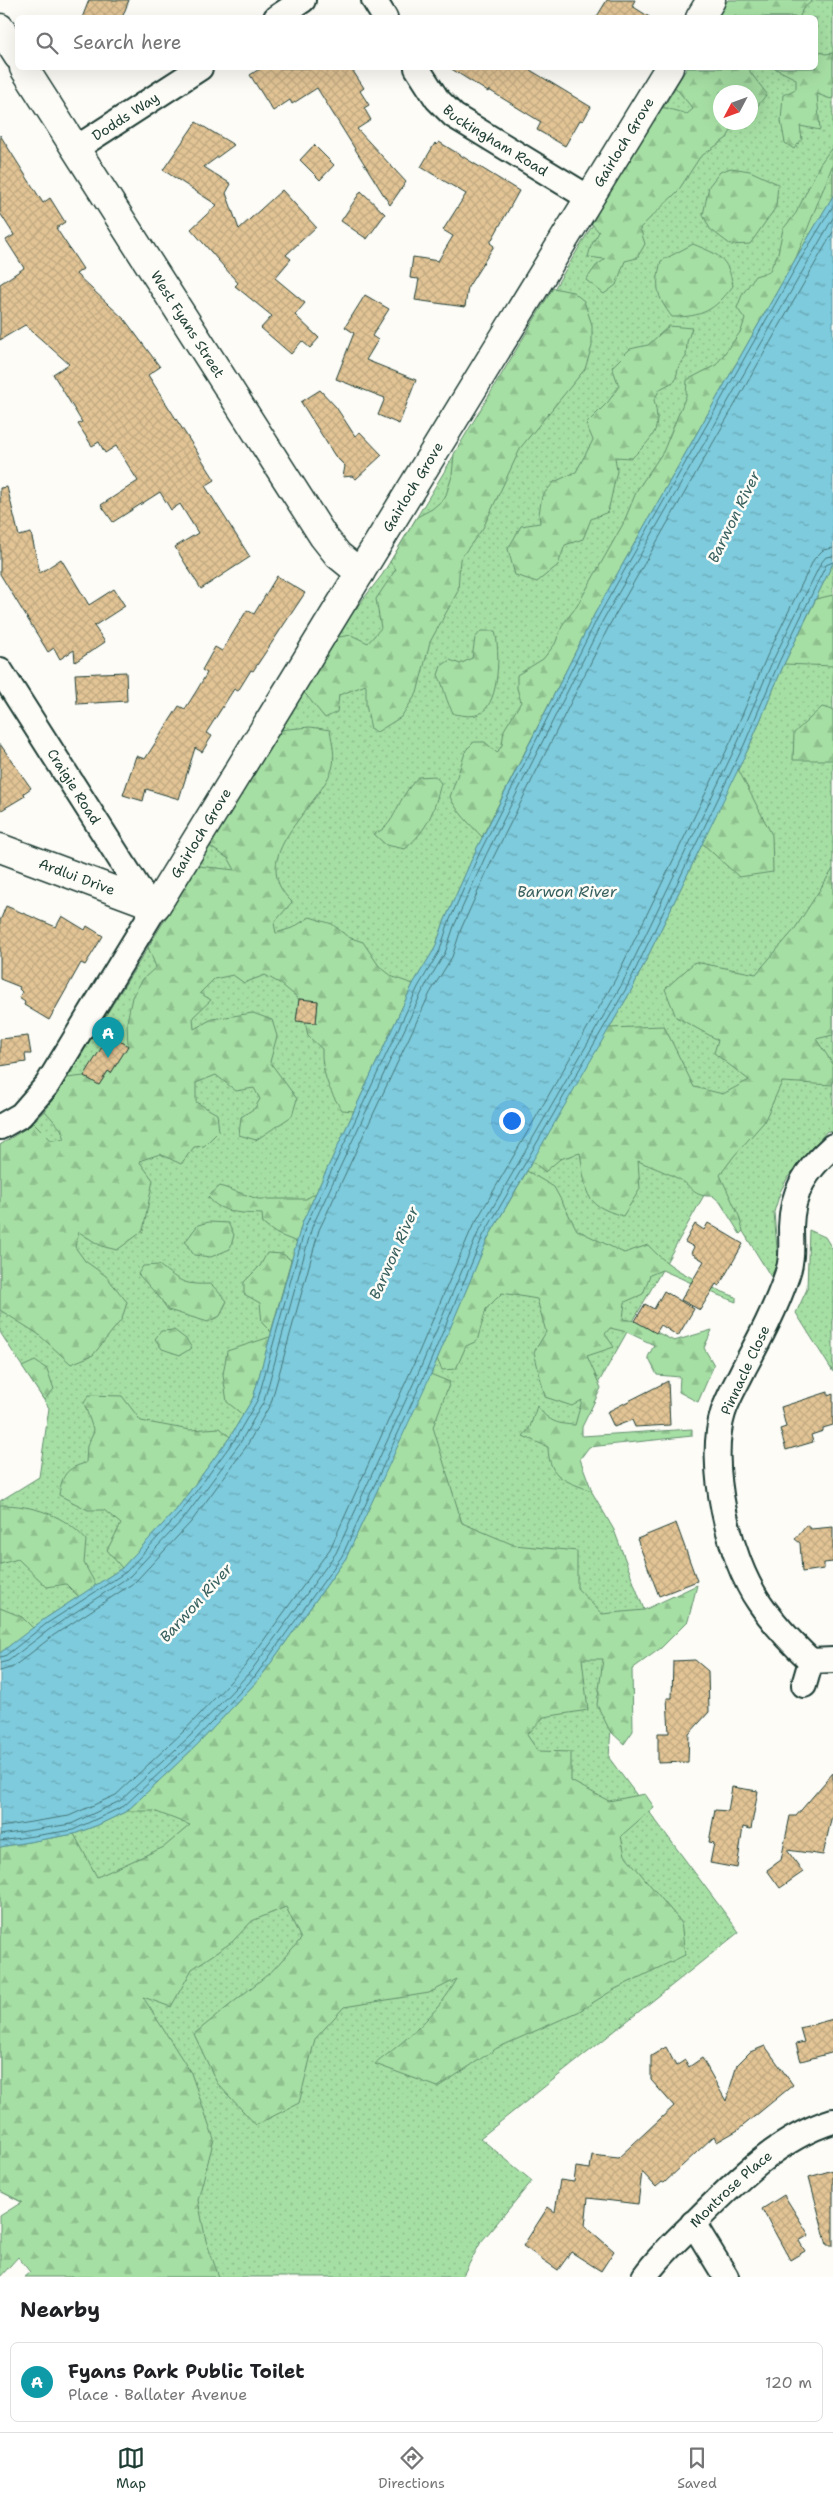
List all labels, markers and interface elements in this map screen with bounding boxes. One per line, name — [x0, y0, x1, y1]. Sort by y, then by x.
search box — [15, 15, 818, 70]
icon: search — [33, 29, 61, 57]
text: Search here — [73, 30, 182, 55]
north arrow — [713, 85, 758, 130]
street label: Dodds Way — [88, 88, 162, 145]
street label: Gairloch Grove — [589, 94, 658, 190]
street label: Buckingham Road — [439, 101, 551, 180]
street label: West Fyans Street — [147, 267, 229, 381]
street label: Gairloch Grove — [378, 438, 447, 535]
water label: Barwon River — [703, 467, 765, 566]
street label: Craigie Road — [43, 745, 105, 828]
street label: Gairloch Grove — [166, 785, 235, 881]
street label: Ardlui Drive — [36, 854, 118, 899]
water label: Barwon River — [517, 882, 618, 902]
pin: A — [92, 1017, 124, 1058]
your location — [499, 1108, 525, 1134]
water label: Barwon River — [365, 1203, 424, 1303]
street label: Pinnacle Close — [716, 1322, 774, 1418]
water label: Barwon River — [155, 1559, 237, 1647]
street label: Montrose Place — [686, 2146, 776, 2231]
text: Nearby — [20, 2296, 100, 2324]
text: Fyans Park Public Toilet — [68, 2359, 305, 2384]
text: A — [31, 2372, 43, 2393]
text: 120 m — [765, 2372, 812, 2393]
text: Place · Ballater Avenue — [68, 2384, 247, 2405]
tab: Map — [116, 2444, 146, 2492]
tab: Directions — [378, 2444, 445, 2492]
tab: Saved — [677, 2444, 717, 2492]

